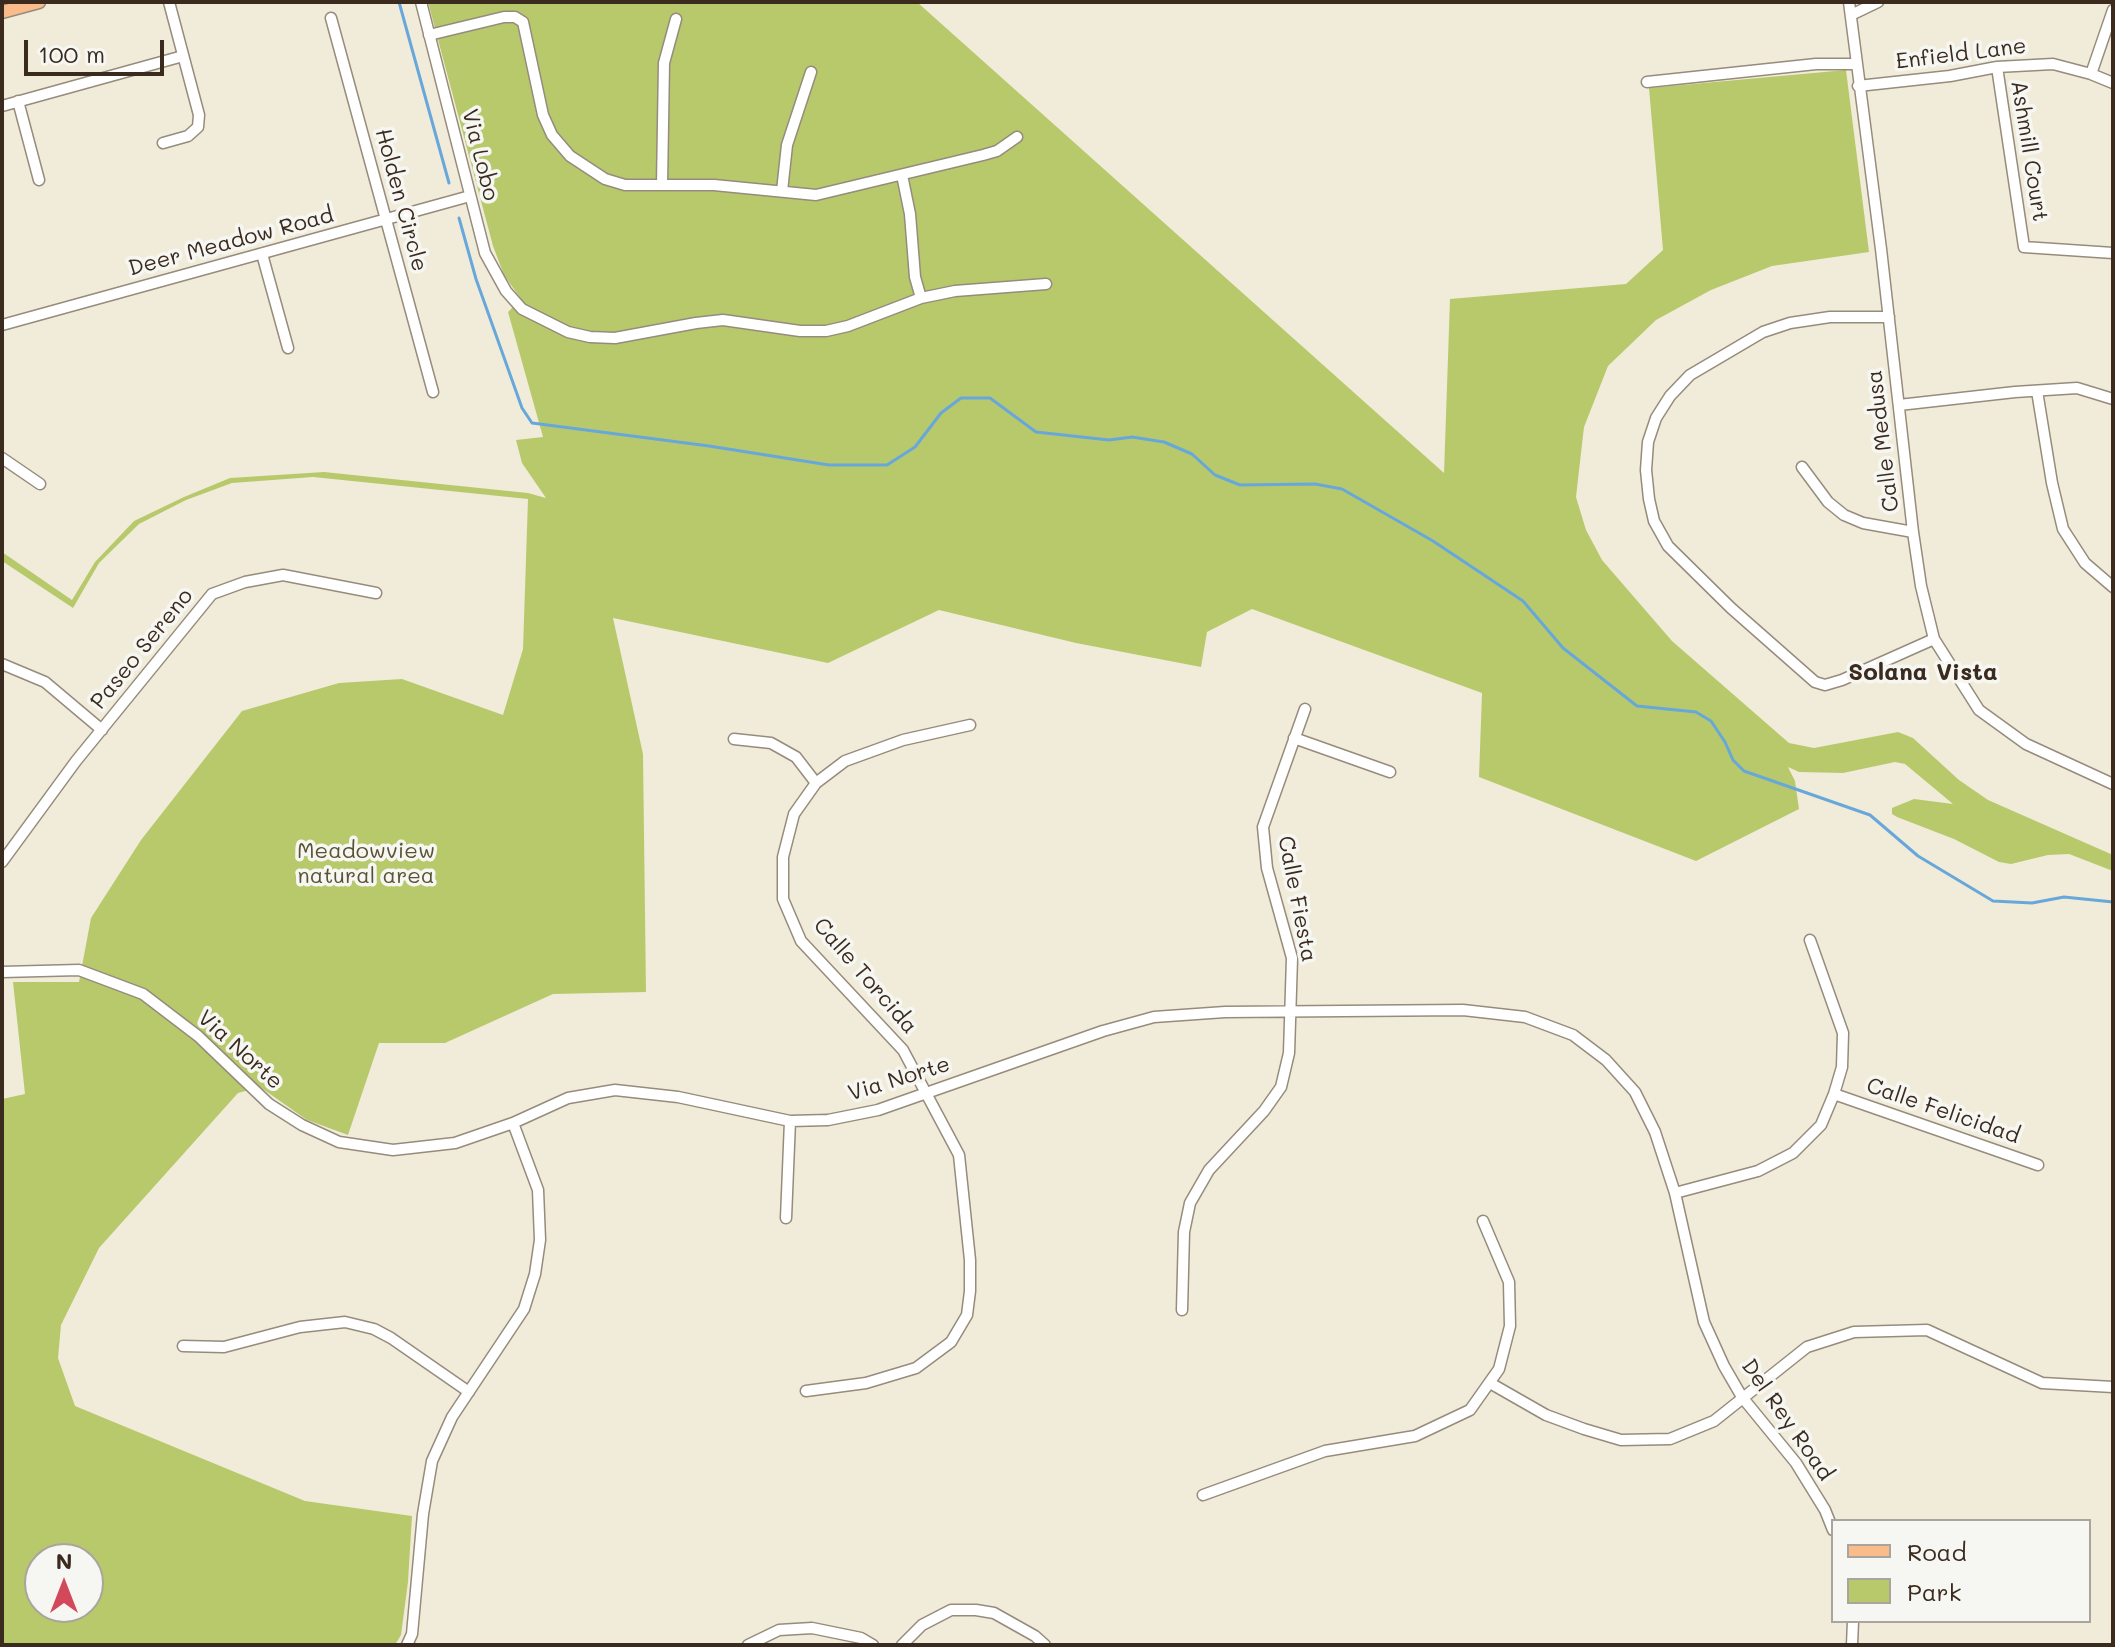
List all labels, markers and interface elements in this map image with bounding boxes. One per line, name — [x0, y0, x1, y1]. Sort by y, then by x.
scale bar — [28, 24, 168, 74]
street label: Enfield Lane — [1894, 33, 2028, 75]
text: 100 m — [38, 38, 105, 69]
street label: Ashmill Court — [2005, 79, 2053, 223]
street label: Via Lobo — [456, 107, 504, 203]
street label: Holden Circle — [369, 126, 433, 274]
street label: Deer Meadow Road — [126, 202, 336, 282]
street label: Calle Medusa — [1861, 369, 1905, 513]
street label: Paseo Sereno — [85, 583, 199, 715]
district label: Solana Vista — [1848, 659, 1998, 687]
street label: Calle Fiesta — [1272, 834, 1322, 964]
park label: Meadowview natural area — [297, 838, 435, 890]
street label: Calle Torcida — [808, 913, 922, 1039]
street label: Via Norte — [192, 1005, 288, 1095]
street label: Via Norte — [845, 1051, 953, 1107]
street label: Calle Felicidad — [1863, 1072, 2023, 1150]
street label: Del Rey Road — [1735, 1354, 1839, 1486]
legend — [1831, 1519, 2091, 1623]
text: Road — [1907, 1536, 1967, 1567]
north arrow — [24, 1543, 104, 1623]
text: N — [56, 1546, 72, 1575]
text: Park — [1907, 1576, 1961, 1607]

